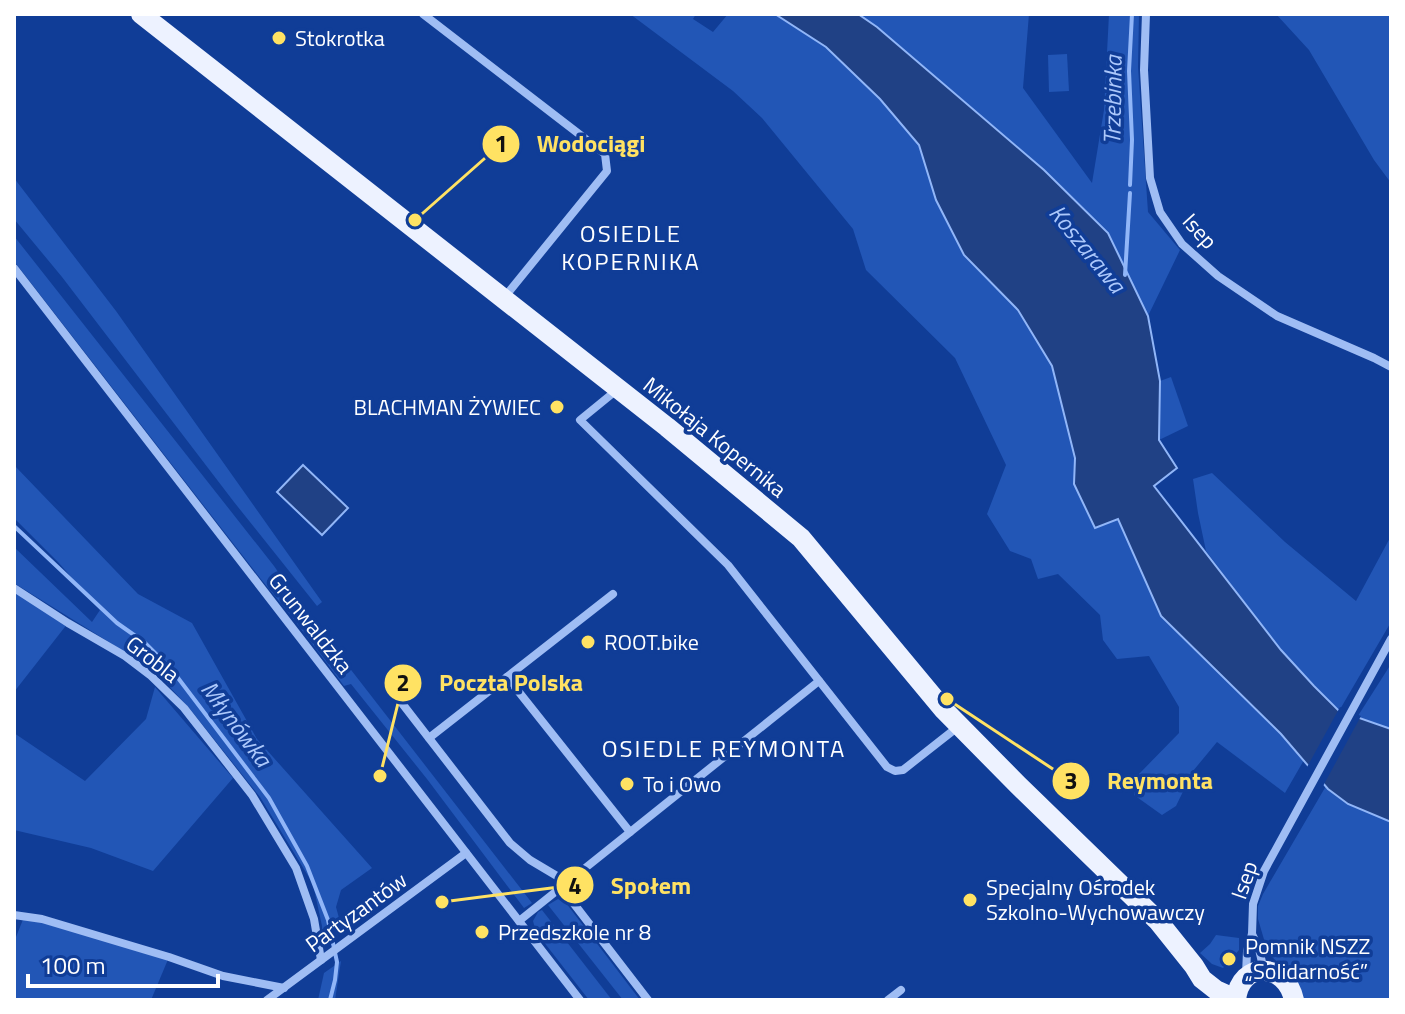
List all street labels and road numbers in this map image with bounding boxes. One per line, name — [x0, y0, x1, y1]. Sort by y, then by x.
street label: Isep — [1175, 205, 1225, 257]
street label: Mikołaja Kopernika — [636, 368, 794, 506]
street label: Grunwaldzka — [261, 565, 361, 681]
street label: Grobla — [119, 627, 187, 691]
street label: Isep — [1222, 856, 1266, 904]
street label: Partyzantów — [298, 863, 414, 961]

